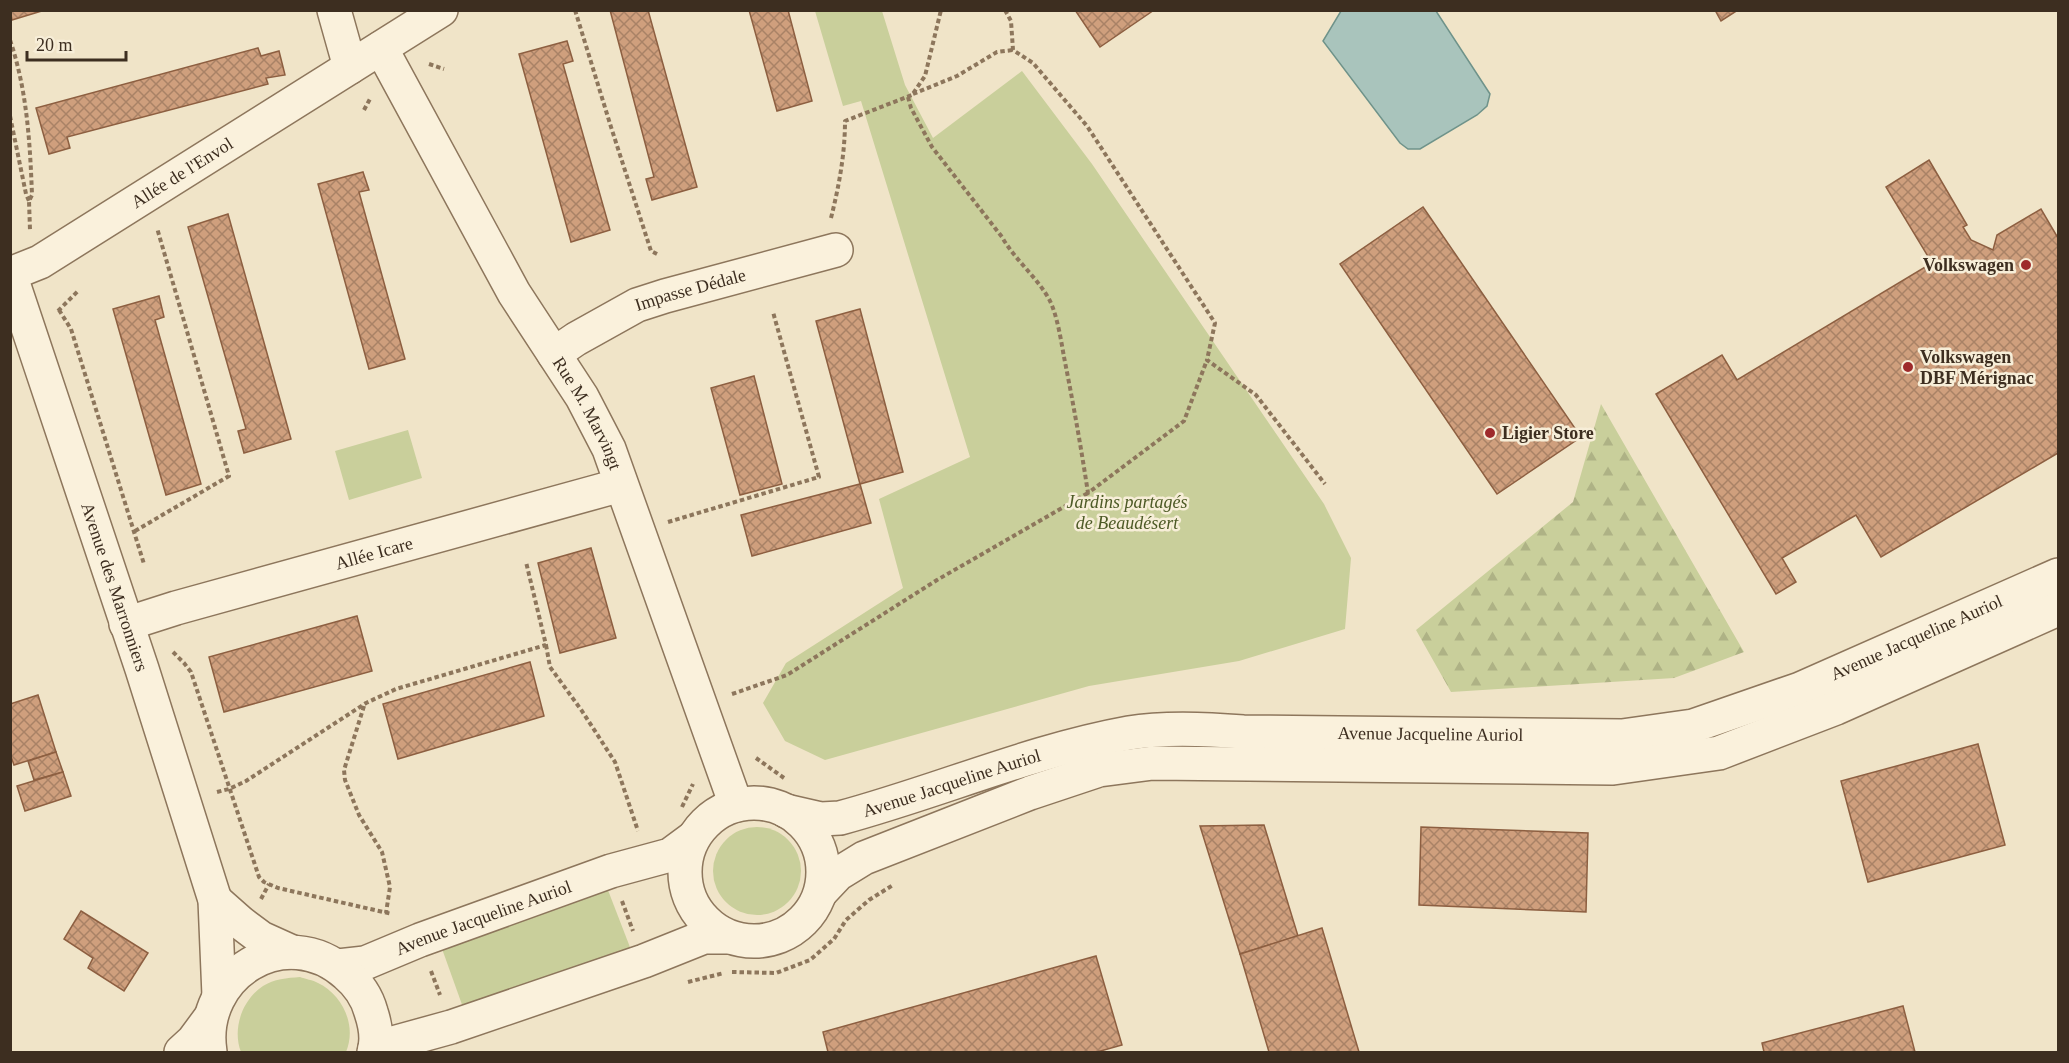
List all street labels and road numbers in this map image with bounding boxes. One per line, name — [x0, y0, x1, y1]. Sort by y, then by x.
street label: Allée de l'Envol — [127, 133, 237, 212]
street label: Impasse Dédale — [632, 265, 748, 315]
street label: Rue M. Marvingt — [549, 353, 626, 472]
street label: Avenue des Marronniers — [77, 500, 152, 674]
street label: Allée Icare — [333, 533, 415, 573]
street label: Avenue Jacqueline Auriol — [1828, 591, 2006, 684]
street label: Avenue Jacqueline Auriol — [1337, 723, 1523, 745]
street label: Avenue Jacqueline Auriol — [860, 745, 1043, 821]
street label: Avenue Jacqueline Auriol — [392, 876, 574, 959]

